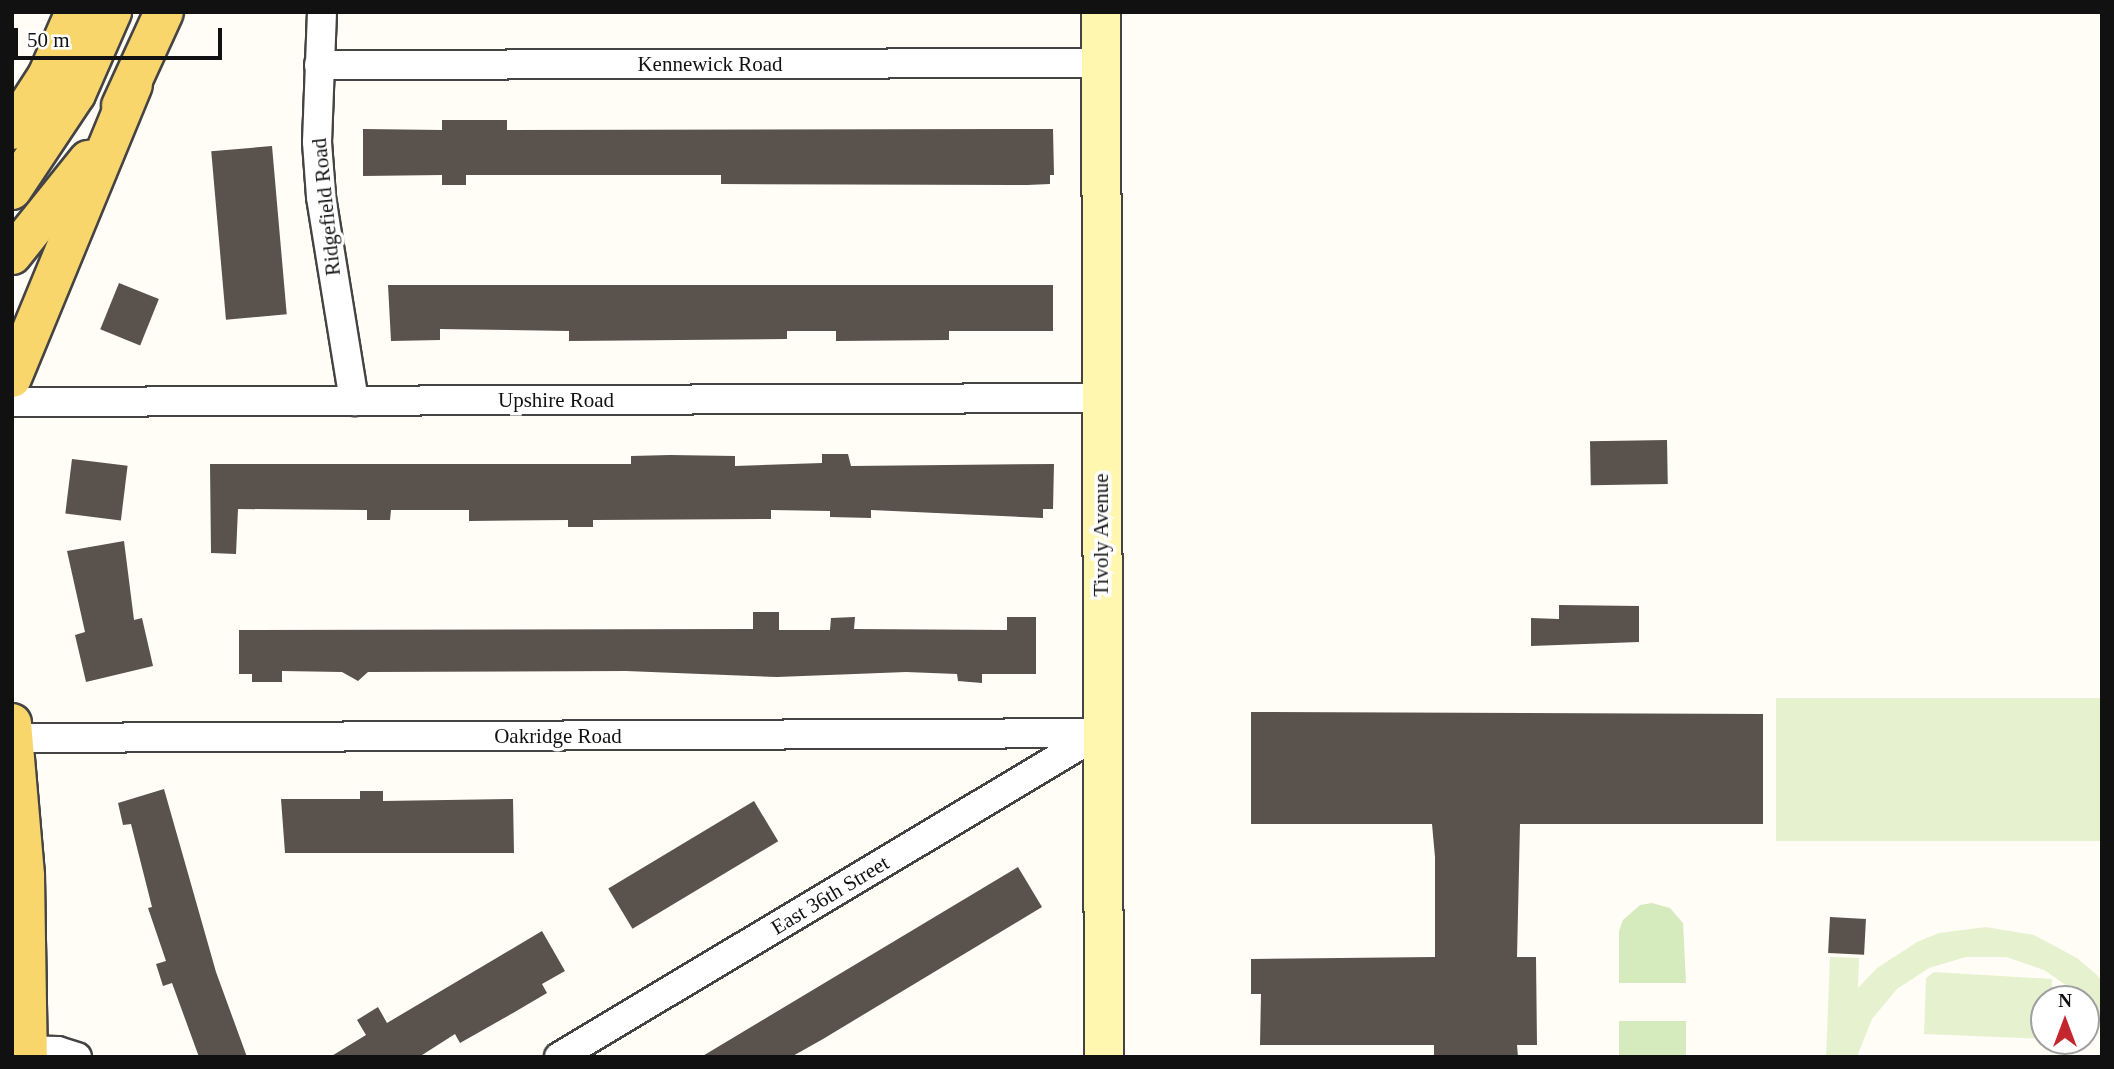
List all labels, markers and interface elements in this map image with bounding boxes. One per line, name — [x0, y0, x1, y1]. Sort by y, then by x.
scale bar — [18, 14, 226, 58]
text: 50 m — [27, 28, 70, 52]
street label: Kennewick Road — [637, 51, 783, 77]
street label: Ridgefield Road — [306, 137, 346, 277]
street label: Upshire Road — [498, 387, 614, 413]
street label: Tivoly Avenue — [1088, 473, 1114, 597]
street label: Oakridge Road — [494, 723, 622, 749]
street label: East 36th Street — [767, 850, 893, 940]
north arrow — [2030, 985, 2100, 1055]
text: N — [2058, 990, 2072, 1011]

